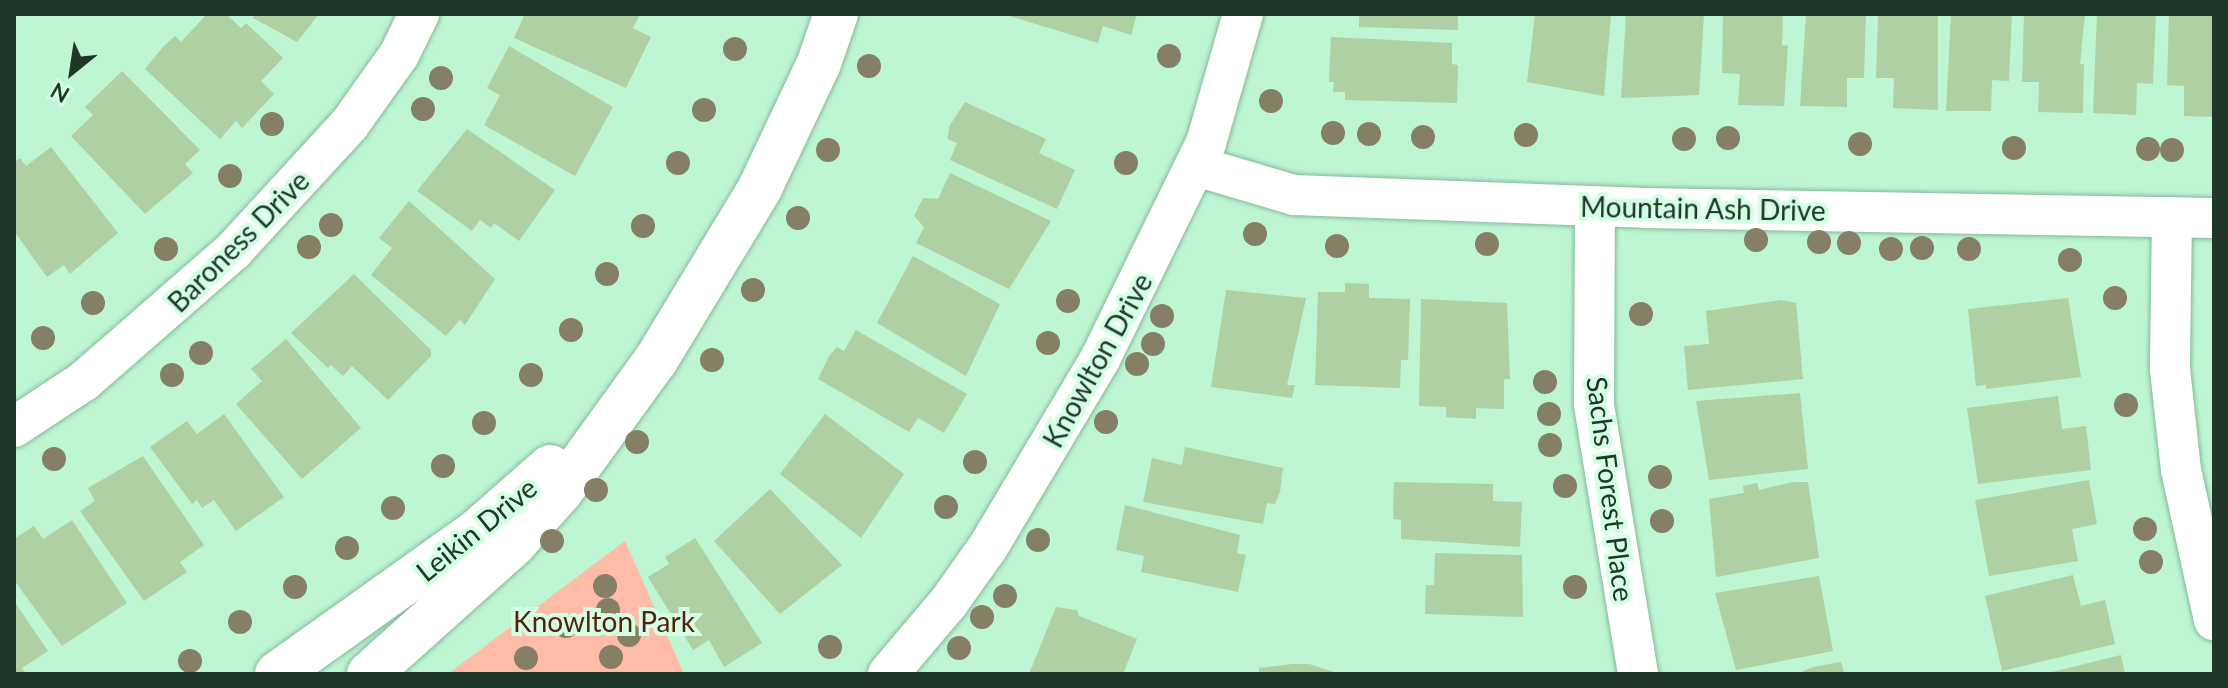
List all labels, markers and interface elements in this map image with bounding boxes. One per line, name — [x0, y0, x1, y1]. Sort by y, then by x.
north arrow — [32, 32, 112, 112]
text: N — [46, 77, 74, 109]
street label: Baroness Drive — [160, 163, 316, 319]
street label: Mountain Ash Drive — [1579, 189, 1827, 227]
street label: Knowlton Drive — [1035, 267, 1159, 453]
street label: Sachs Forest Place — [1581, 375, 1641, 603]
street label: Leikin Drive — [409, 470, 543, 588]
park label: Knowlton Park — [513, 604, 695, 638]

